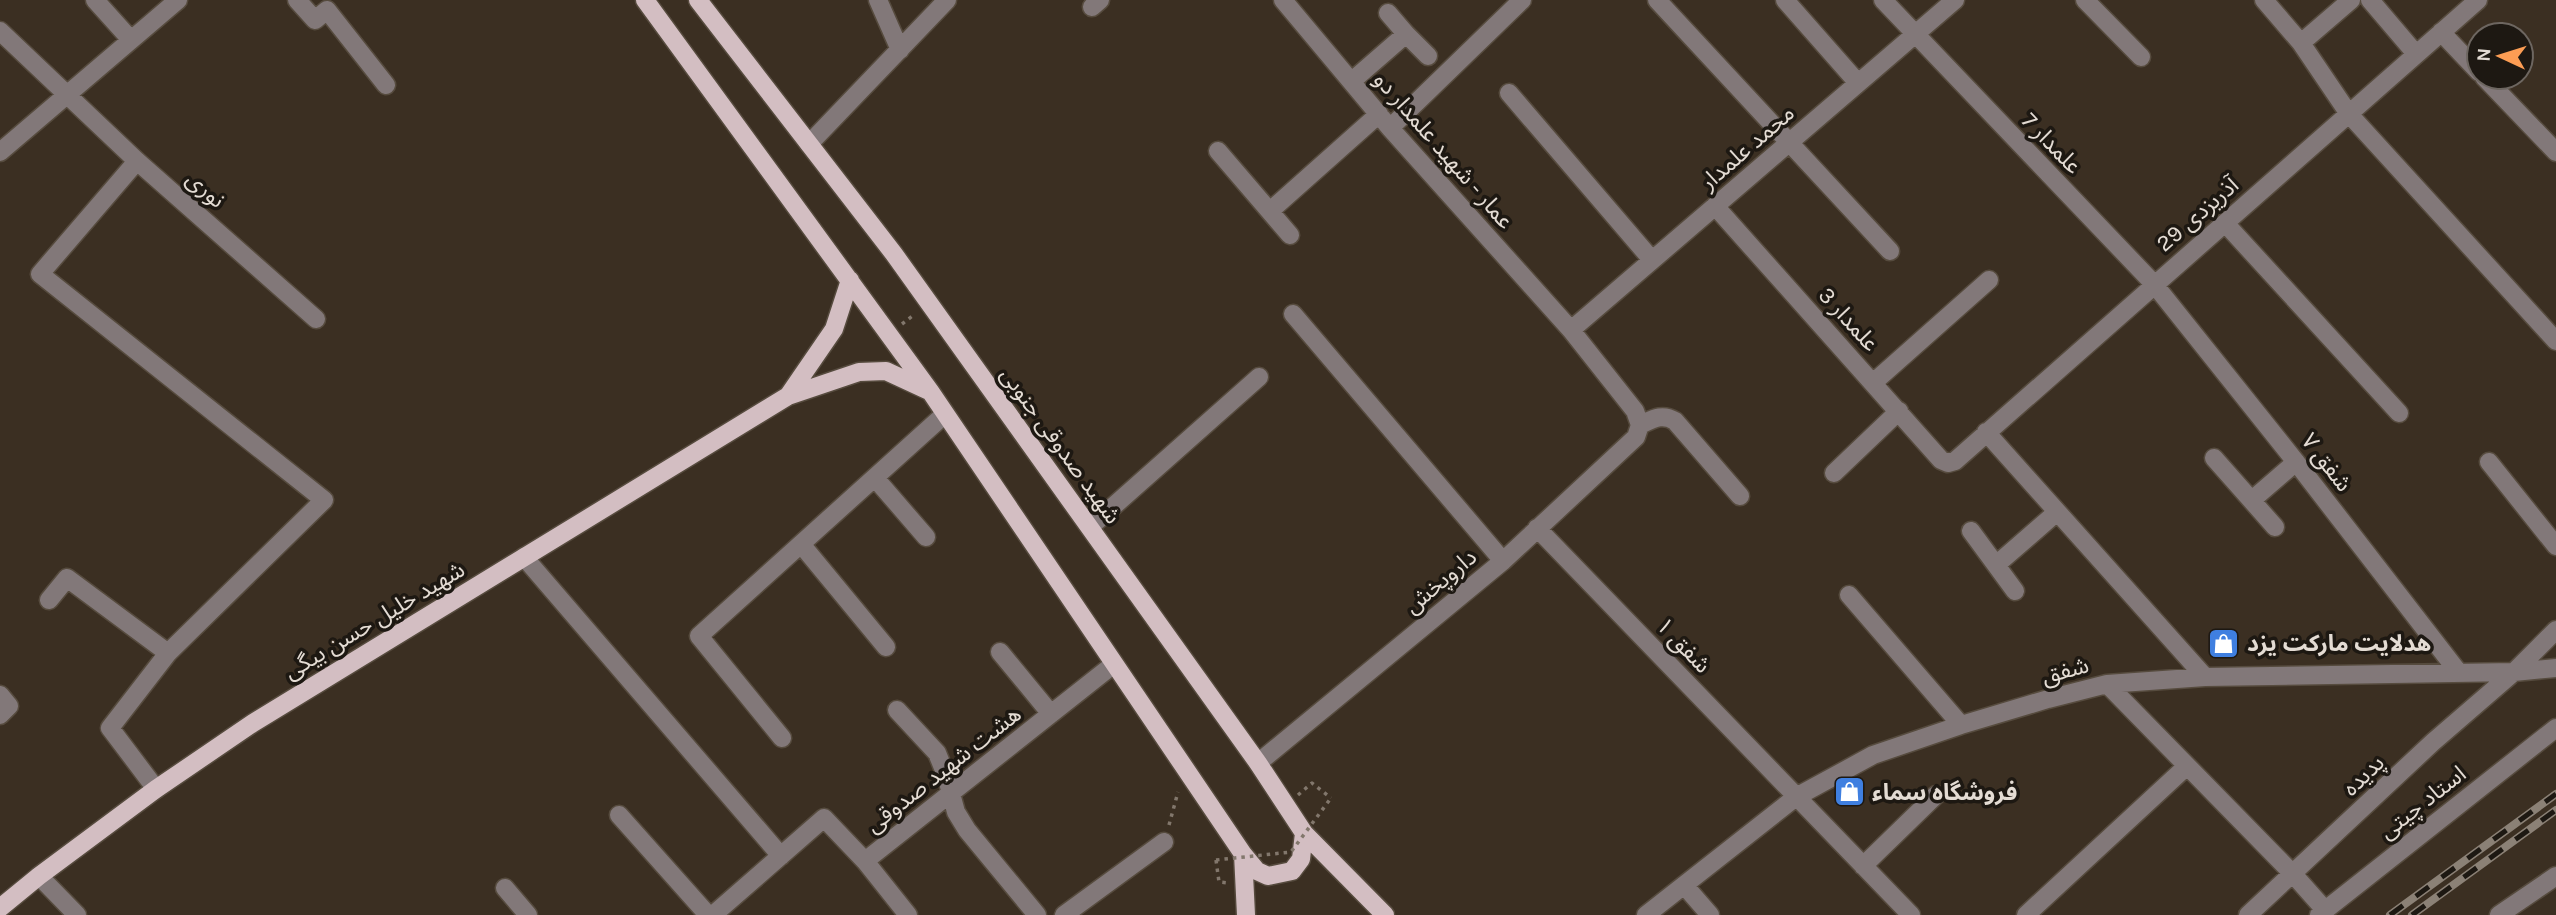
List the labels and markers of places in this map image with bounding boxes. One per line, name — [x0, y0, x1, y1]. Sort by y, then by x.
shop icon: هدلایت مارکت یزد — [2207, 626, 2241, 660]
place label: هدلایت مارکت یزد — [2247, 630, 2431, 657]
shop icon: فروشگاه سماء — [1832, 775, 1866, 809]
place label: فروشگاه سماء — [1872, 779, 2017, 806]

